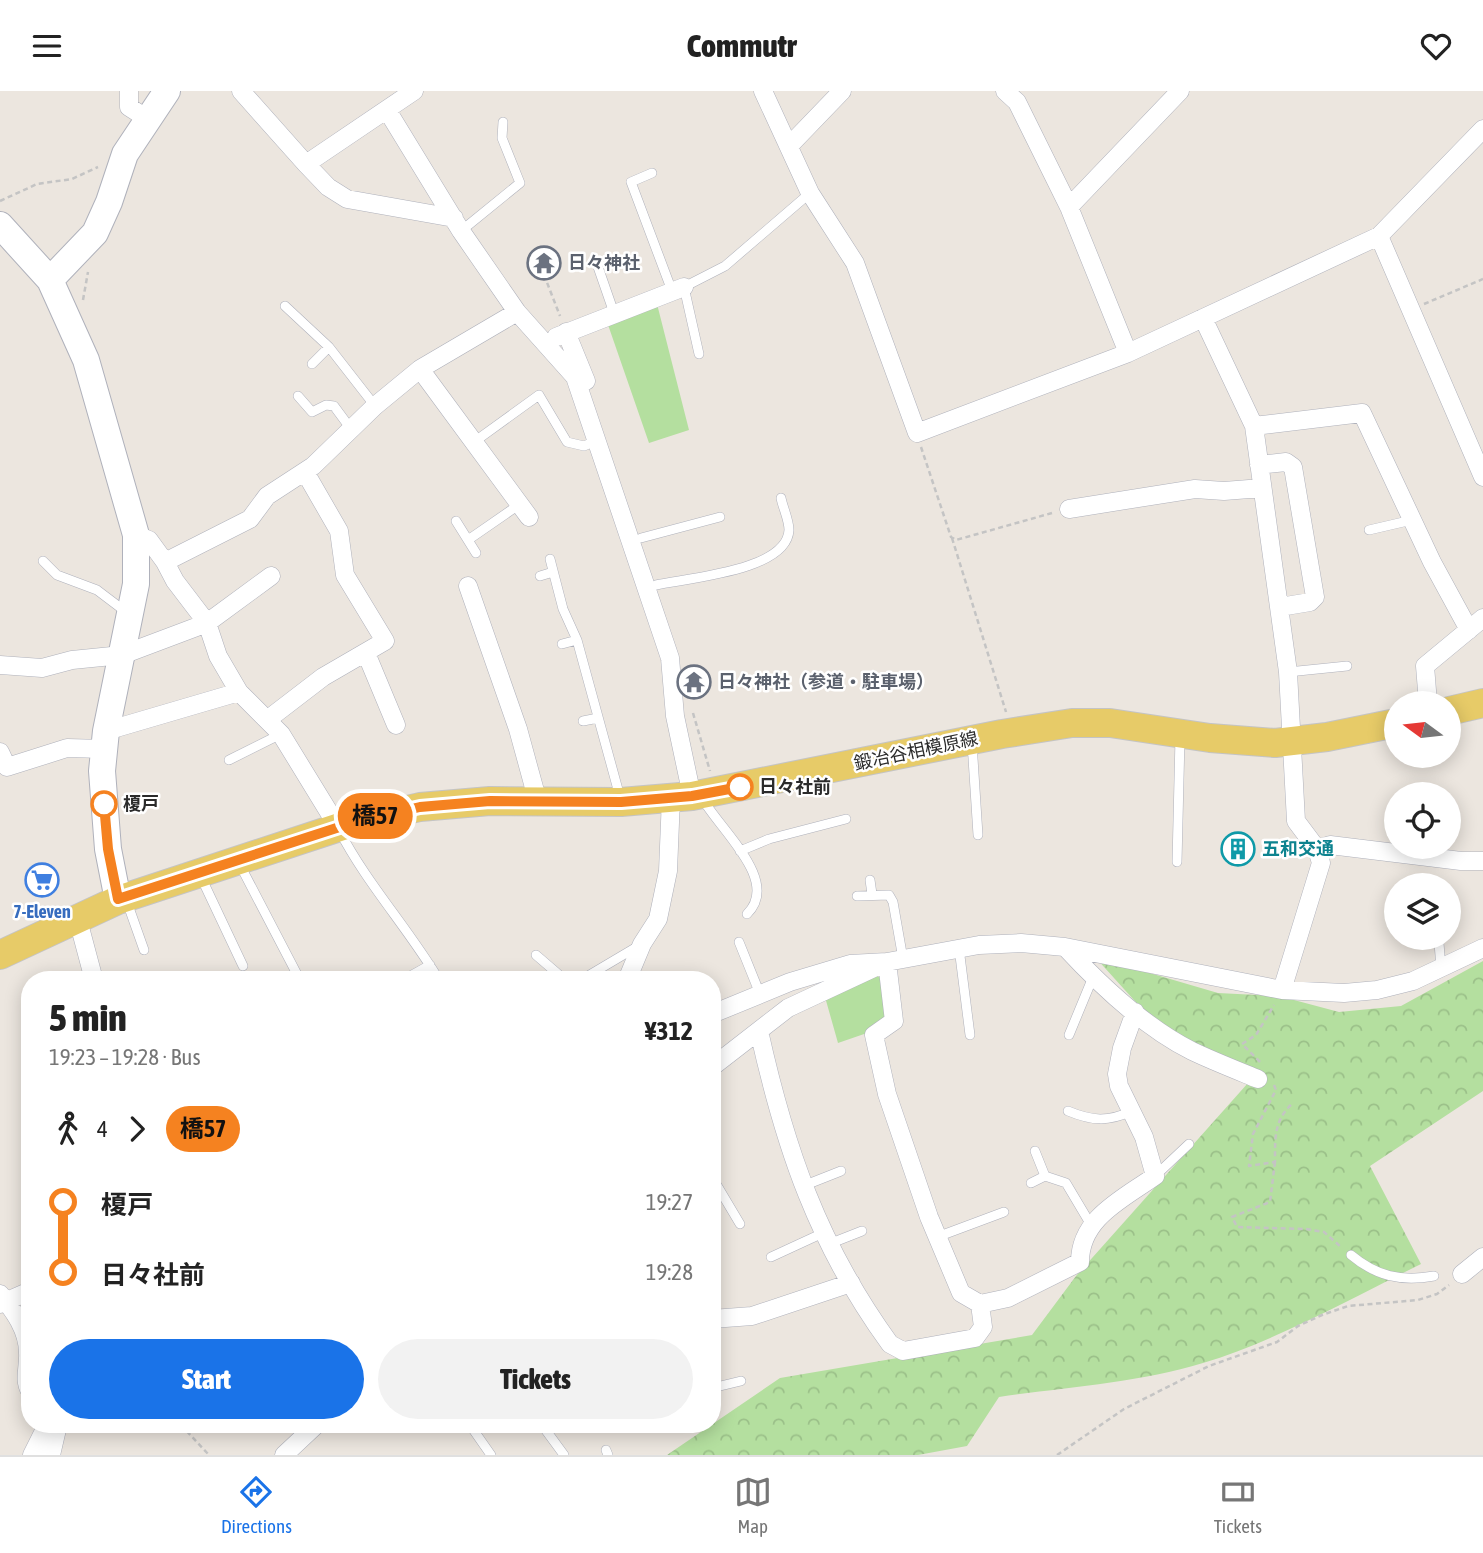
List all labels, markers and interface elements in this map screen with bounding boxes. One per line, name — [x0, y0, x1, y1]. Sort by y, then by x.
icon: menu — [28, 27, 66, 65]
text: Commutr — [687, 27, 796, 64]
icon: heart — [1417, 27, 1455, 65]
temple icon: 日々神社 — [525, 244, 563, 282]
place label: 日々神社 — [568, 252, 640, 273]
temple icon: 日々神社（参道・駐車場） — [675, 663, 713, 701]
place label: 日々神社（参道・駐車場） — [718, 671, 934, 692]
north arrow — [1384, 691, 1461, 768]
map controls — [1384, 691, 1461, 950]
street label: 鍛冶谷相模原線 — [852, 727, 980, 774]
marker: 日々社前 — [727, 774, 753, 800]
place label: 日々社前 — [759, 776, 831, 797]
button: locate — [1384, 782, 1461, 859]
marker: 榎戸 — [91, 791, 117, 817]
place label: 榎戸 — [123, 793, 159, 814]
line badge: 橋57 — [335, 793, 415, 839]
text: 橋57 — [352, 802, 398, 829]
building icon: 五和交通 — [1219, 830, 1257, 868]
place label: 五和交通 — [1262, 838, 1334, 859]
supermarket icon: 7-Eleven — [23, 861, 61, 899]
button: layers — [1384, 873, 1461, 950]
place label: 7-Eleven — [13, 901, 71, 922]
text: 5 min — [49, 996, 127, 1039]
text: ¥312 — [645, 1016, 693, 1046]
text: 19:23 – 19:28 · Bus — [49, 1044, 201, 1070]
icon: walk — [49, 1110, 87, 1148]
icon: forward — [118, 1110, 156, 1148]
text: 橋57 — [180, 1115, 226, 1142]
text: 4 — [97, 1116, 108, 1142]
text: 19:27 — [646, 1189, 693, 1215]
text: 榎戸 — [101, 1190, 153, 1220]
text: 19:28 — [646, 1259, 693, 1285]
text: 日々社前 — [101, 1260, 205, 1290]
button: Start — [49, 1339, 364, 1419]
button: Tickets — [378, 1339, 693, 1419]
tab: Directions — [221, 1473, 292, 1537]
tab: Map — [734, 1473, 772, 1537]
tab: Tickets — [1214, 1473, 1262, 1537]

